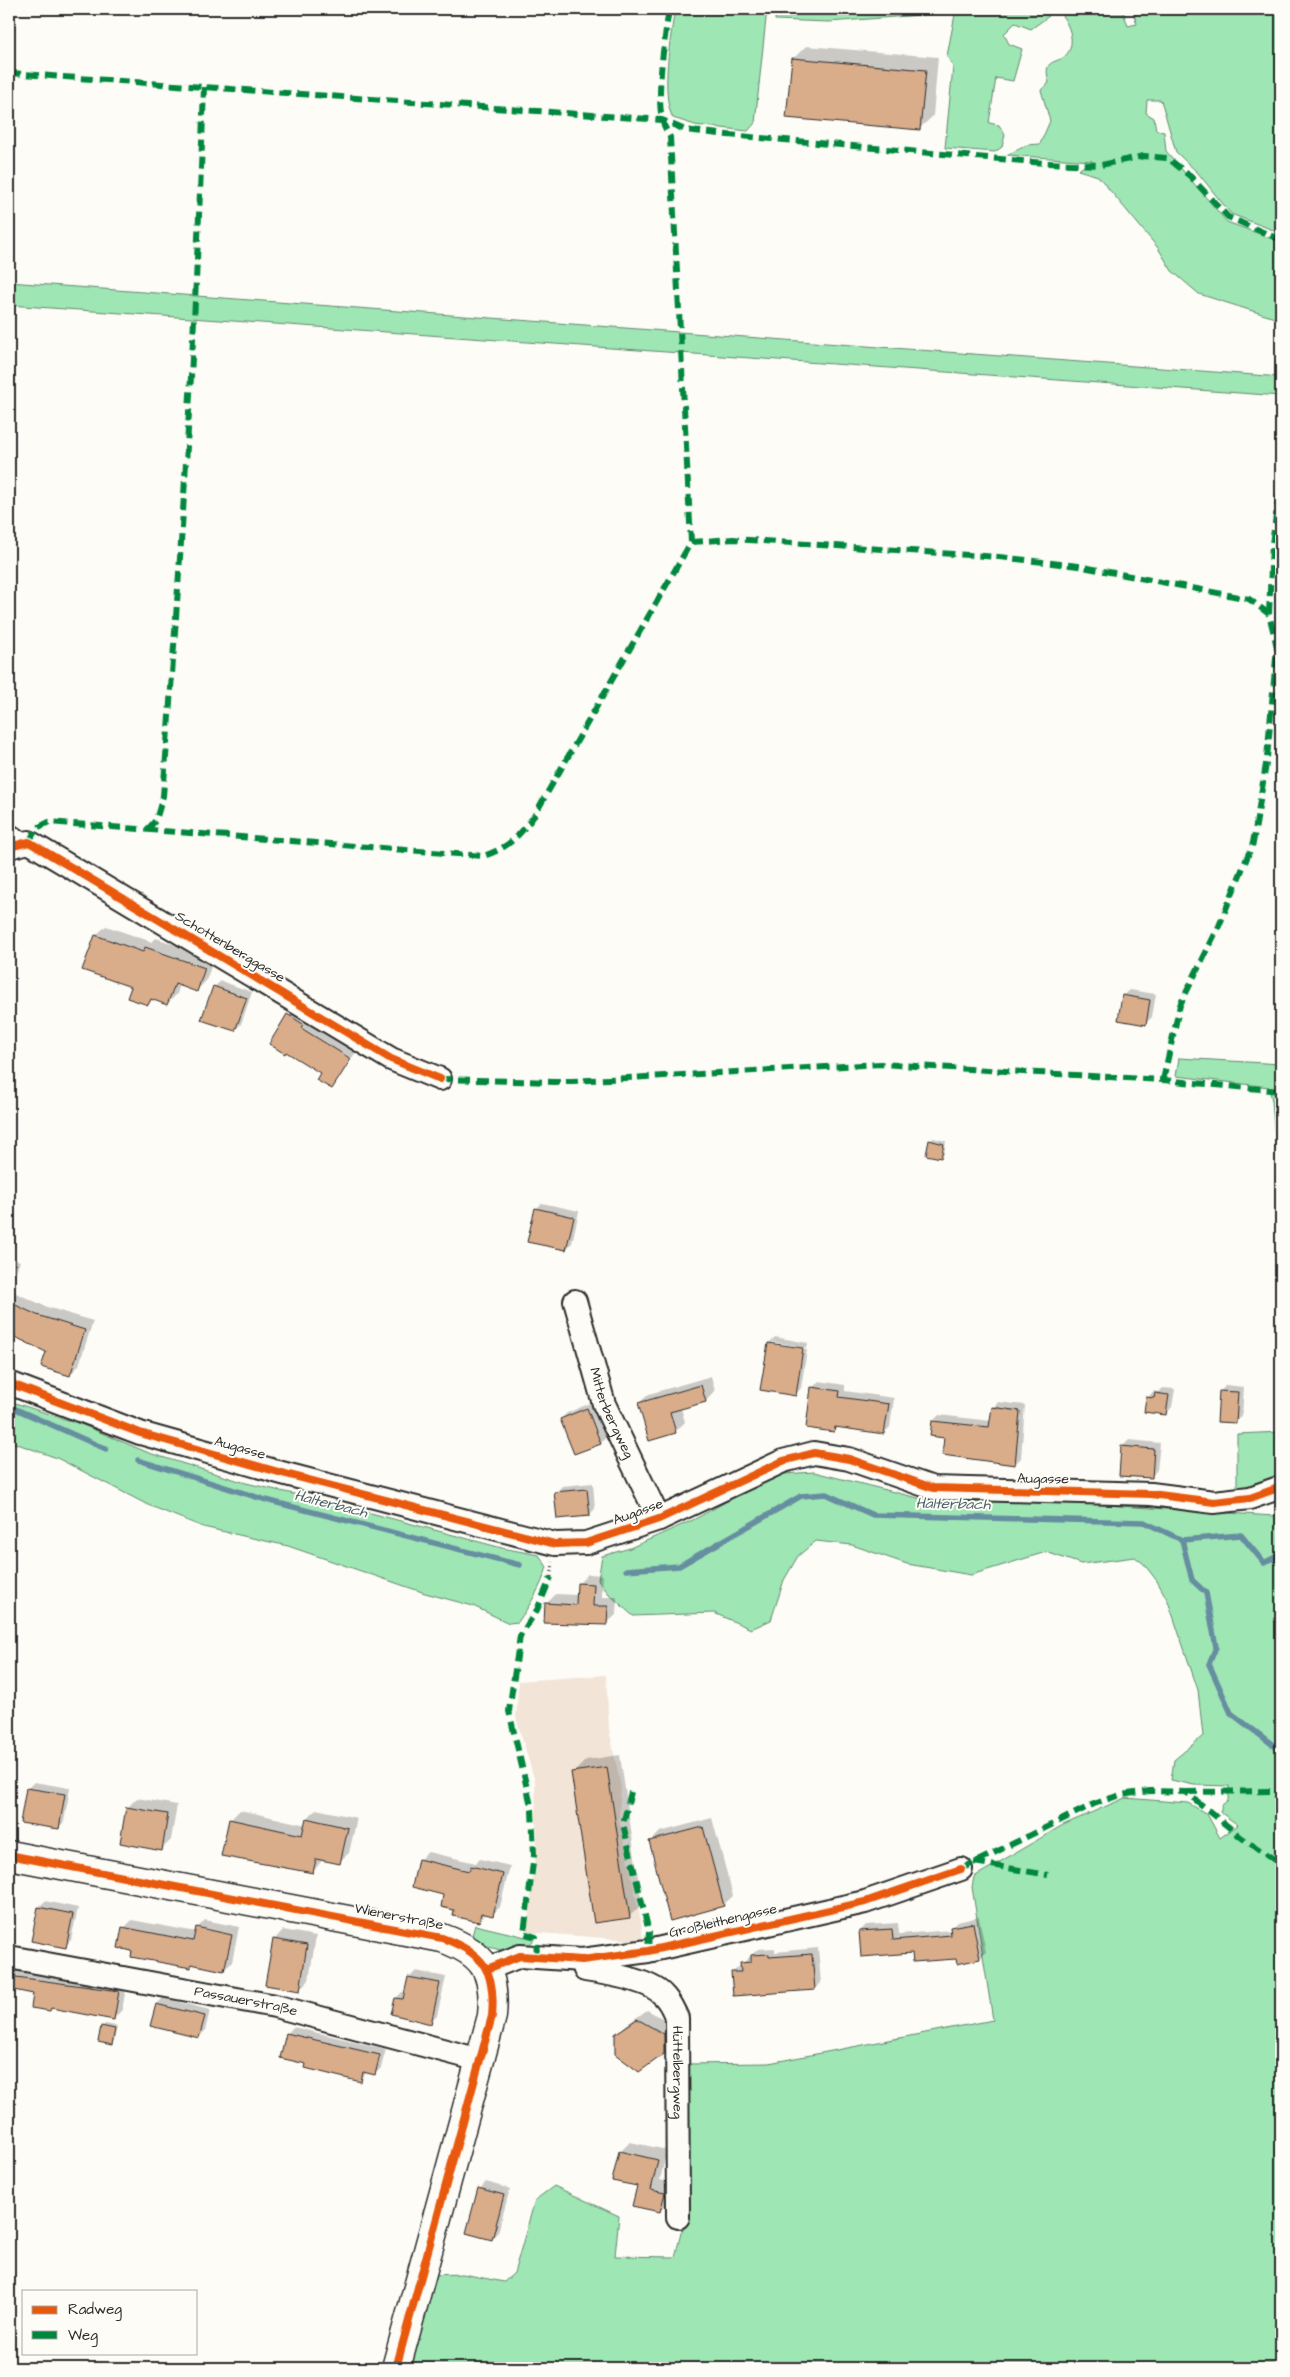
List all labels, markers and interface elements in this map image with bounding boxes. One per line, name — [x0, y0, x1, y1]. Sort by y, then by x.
street label: Schottenberggasse — [171, 906, 289, 988]
street label: Mitterbergweg — [584, 1365, 639, 1462]
street label: Augasse — [212, 1431, 268, 1465]
street label: Augasse — [1017, 1469, 1070, 1489]
water label: Halterbach — [292, 1485, 370, 1523]
water label: Halterbach — [916, 1493, 991, 1515]
street label: Augasse — [610, 1494, 666, 1530]
street label: Wienerstraße — [353, 1899, 446, 1936]
street label: Großleithengasse — [667, 1899, 779, 1943]
street label: Passauerstraße — [193, 1981, 300, 2022]
street label: Hüttelbergweg — [667, 2026, 688, 2119]
legend — [22, 2290, 198, 2354]
text: Radweg — [68, 2299, 122, 2321]
text: Weg — [68, 2325, 98, 2347]

